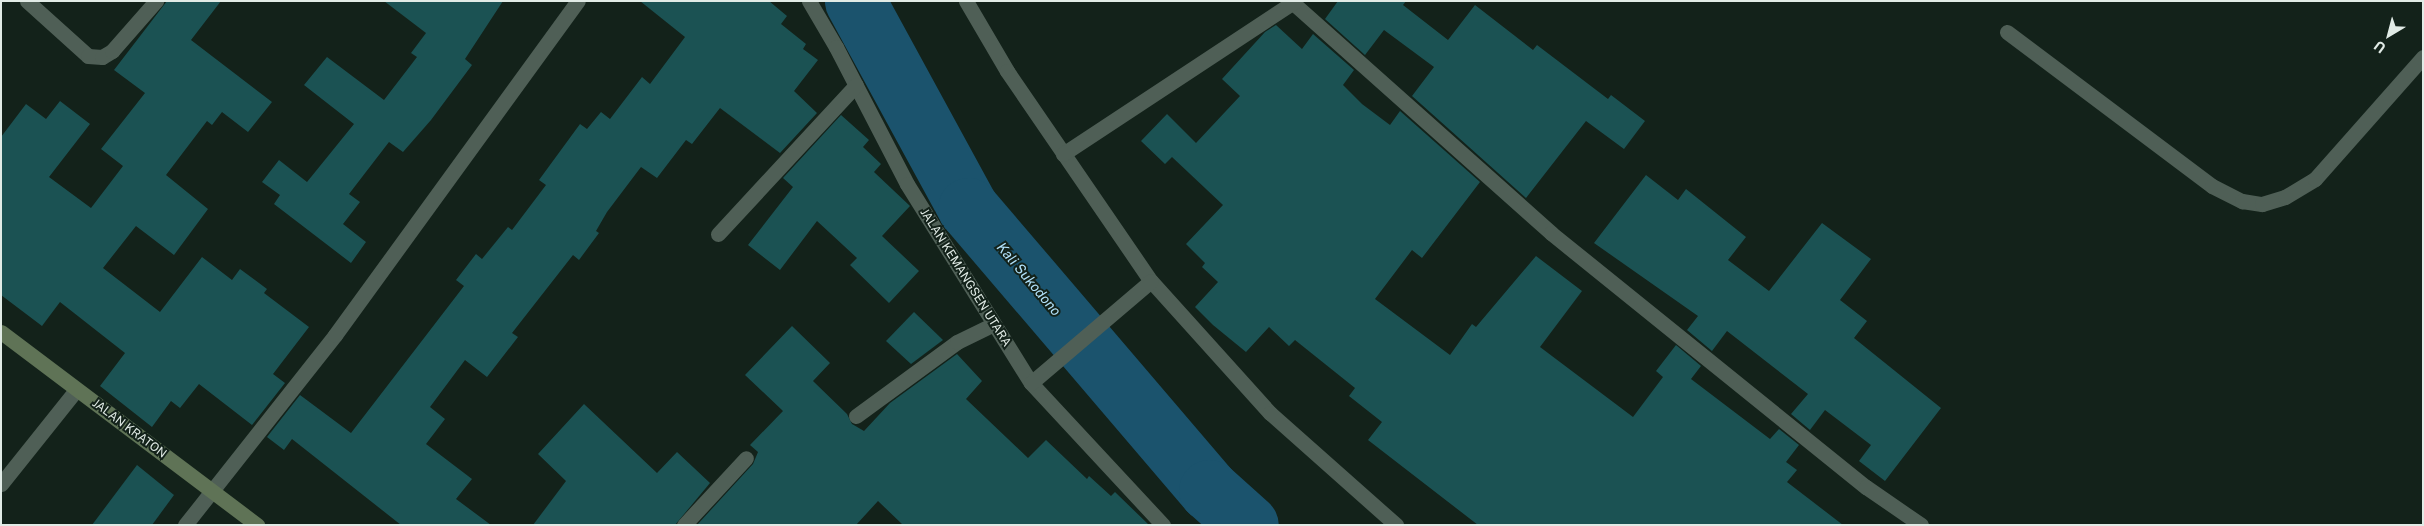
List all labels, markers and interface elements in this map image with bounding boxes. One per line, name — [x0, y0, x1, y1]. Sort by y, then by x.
north arrow — [2364, 10, 2414, 60]
text: U — [2371, 38, 2389, 56]
street label: JALAN KEMANGSEN UTARA — [916, 206, 1014, 350]
water label: Kali Sukodono — [993, 239, 1065, 319]
street label: JALAN KRATON — [89, 396, 169, 462]

